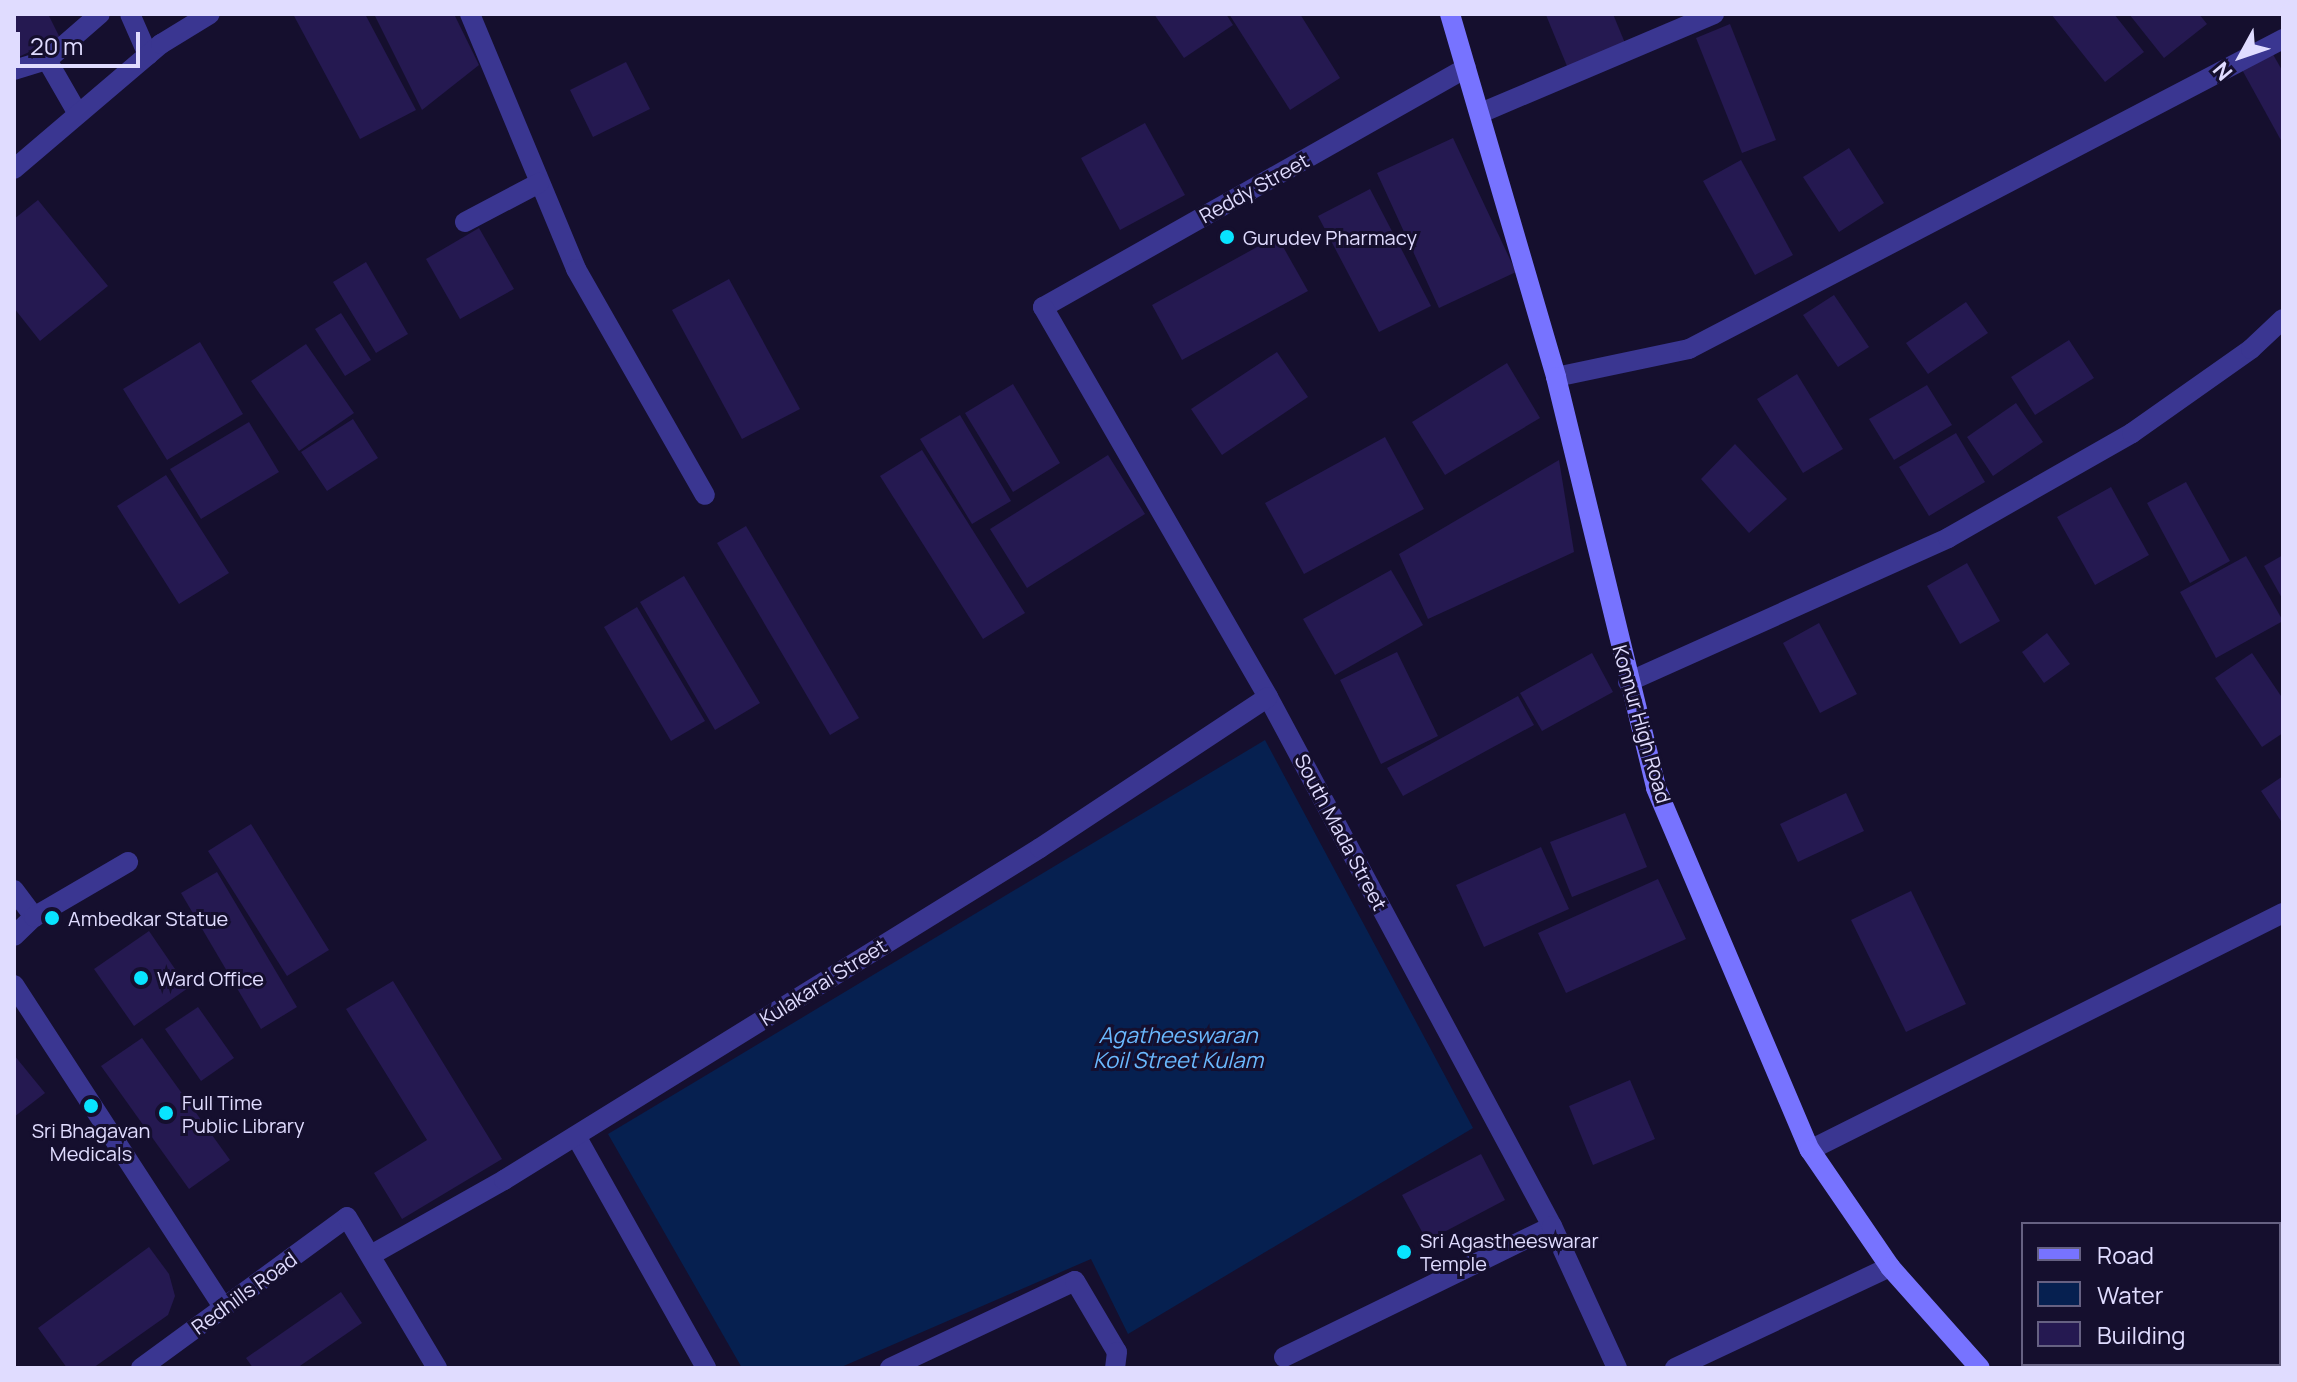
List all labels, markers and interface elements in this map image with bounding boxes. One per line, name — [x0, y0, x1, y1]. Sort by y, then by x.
scale bar — [20, 16, 144, 66]
north arrow — [2201, 16, 2281, 96]
text: 20 m — [30, 29, 83, 62]
text: N — [2206, 56, 2239, 87]
street label: Reddy Street — [1195, 148, 1313, 228]
place label: Gurudev Pharmacy — [1243, 225, 1417, 249]
marker: Gurudev Pharmacy — [1218, 228, 1236, 246]
street label: Konnur High Road — [1608, 642, 1676, 806]
street label: South Mada Street — [1290, 750, 1392, 914]
place label: Ambedkar Statue — [68, 906, 228, 930]
marker: Ambedkar Statue — [43, 909, 61, 927]
street label: Kulakarai Street — [755, 933, 891, 1031]
place label: Ward Office — [157, 966, 264, 990]
marker: Ward Office — [132, 969, 150, 987]
water label: Agatheeswaran Koil Street Kulam — [1093, 1022, 1263, 1074]
place label: Full Time Public Library — [182, 1090, 304, 1137]
marker: Sri Bhagavan Medicals — [82, 1097, 100, 1115]
marker: Full Time Public Library — [157, 1104, 175, 1122]
place label: Sri Bhagavan Medicals — [32, 1118, 150, 1165]
legend — [2021, 1222, 2281, 1366]
place label: Sri Agastheeswarar Temple — [1420, 1228, 1599, 1275]
text: Road — [2097, 1238, 2154, 1271]
marker: Sri Agastheeswarar Temple — [1395, 1243, 1413, 1261]
street label: Redhills Road — [187, 1247, 301, 1339]
text: Water — [2097, 1278, 2164, 1311]
text: Building — [2097, 1318, 2185, 1351]

